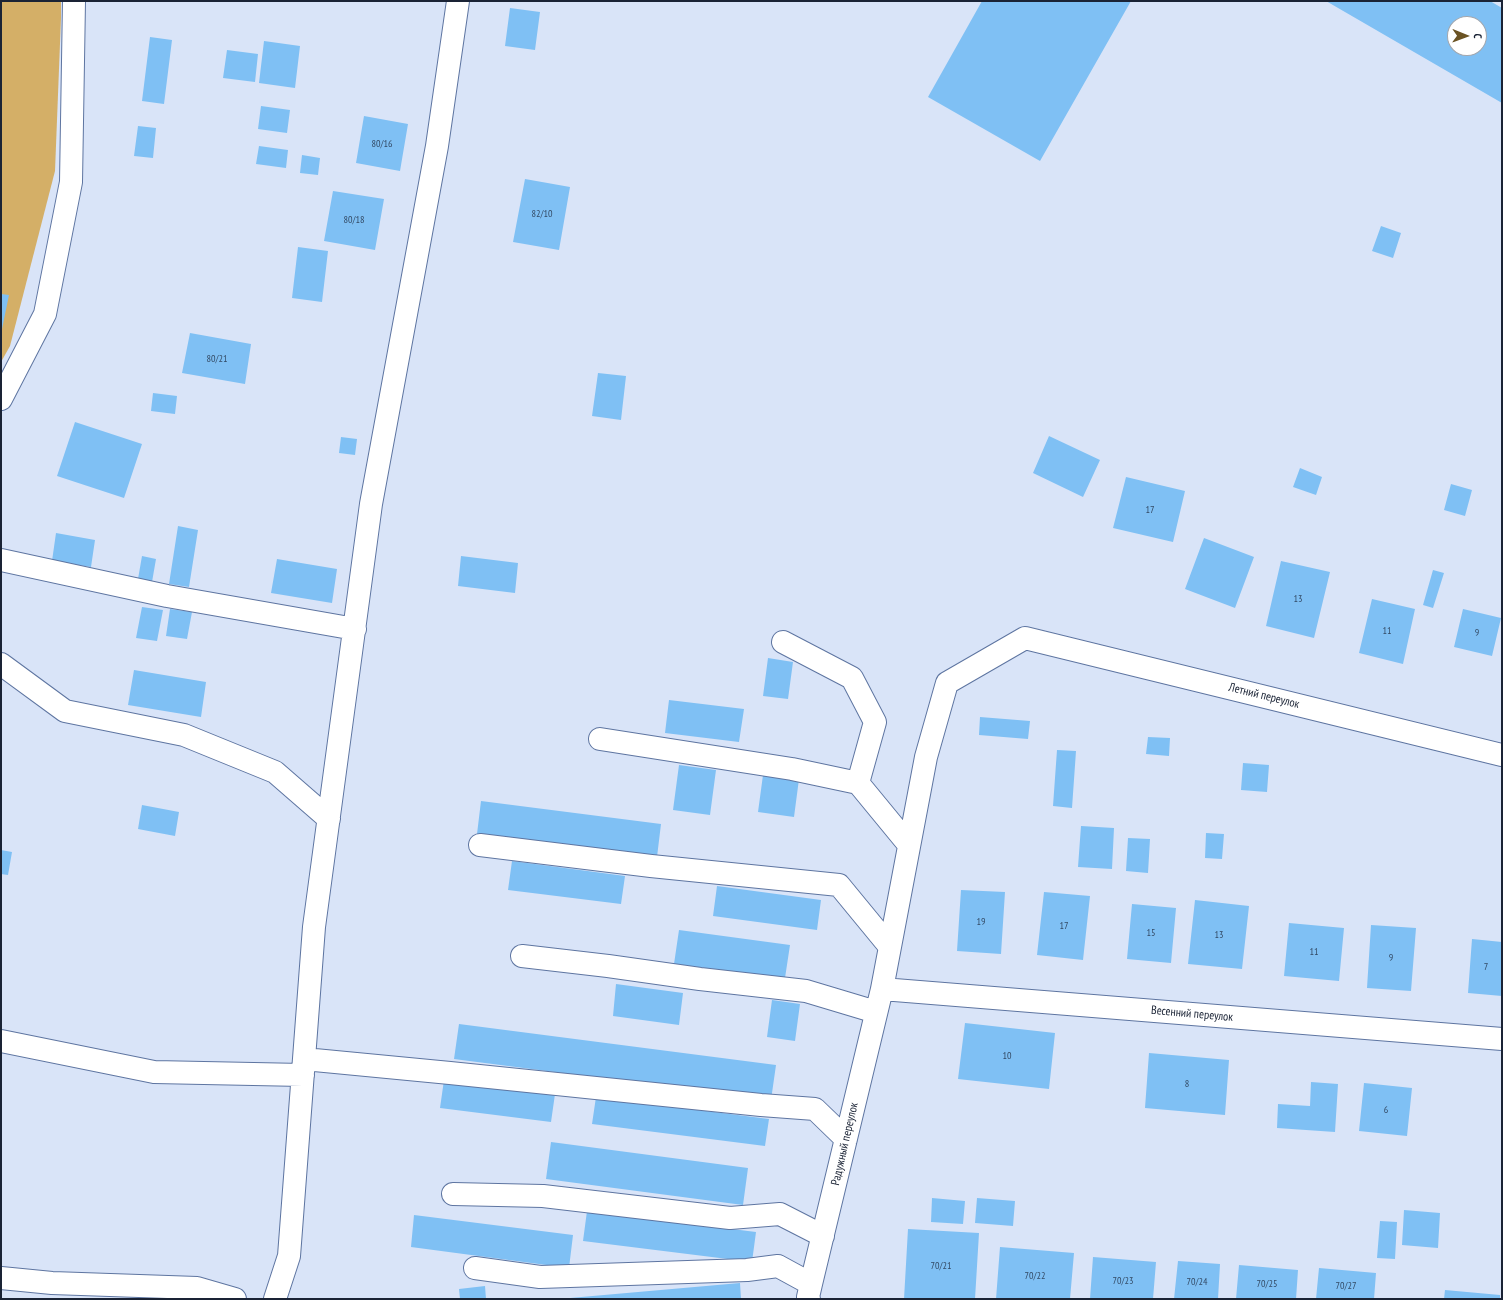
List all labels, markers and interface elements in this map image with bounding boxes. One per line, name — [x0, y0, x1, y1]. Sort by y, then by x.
north arrow — [1447, 16, 1487, 56]
text: С — [1471, 34, 1485, 39]
house number: 80/16 — [372, 138, 392, 150]
house number: 82/10 — [532, 208, 552, 220]
house number: 80/18 — [344, 214, 364, 226]
house number: 80/21 — [207, 353, 227, 365]
house number: 17 — [1146, 504, 1154, 516]
house number: 13 — [1294, 593, 1302, 605]
house number: 11 — [1383, 625, 1391, 637]
house number: 9 — [1475, 627, 1479, 639]
street label: Летний переулок — [1227, 680, 1301, 712]
house number: 19 — [977, 916, 985, 928]
house number: 17 — [1060, 920, 1068, 932]
house number: 15 — [1147, 927, 1155, 939]
house number: 13 — [1215, 929, 1223, 941]
house number: 11 — [1310, 946, 1318, 958]
house number: 9 — [1389, 952, 1393, 964]
house number: 7 — [1484, 961, 1488, 973]
street label: Весенний переулок — [1150, 1003, 1234, 1025]
house number: 10 — [1003, 1050, 1011, 1062]
house number: 8 — [1185, 1078, 1189, 1090]
street label: Радужный переулок — [828, 1101, 862, 1187]
house number: 6 — [1384, 1104, 1388, 1116]
house number: 70/21 — [931, 1260, 951, 1272]
house number: 70/22 — [1025, 1270, 1045, 1282]
house number: 70/23 — [1113, 1275, 1133, 1287]
house number: 70/24 — [1187, 1276, 1207, 1288]
house number: 70/25 — [1257, 1278, 1277, 1290]
house number: 70/27 — [1336, 1280, 1356, 1292]

